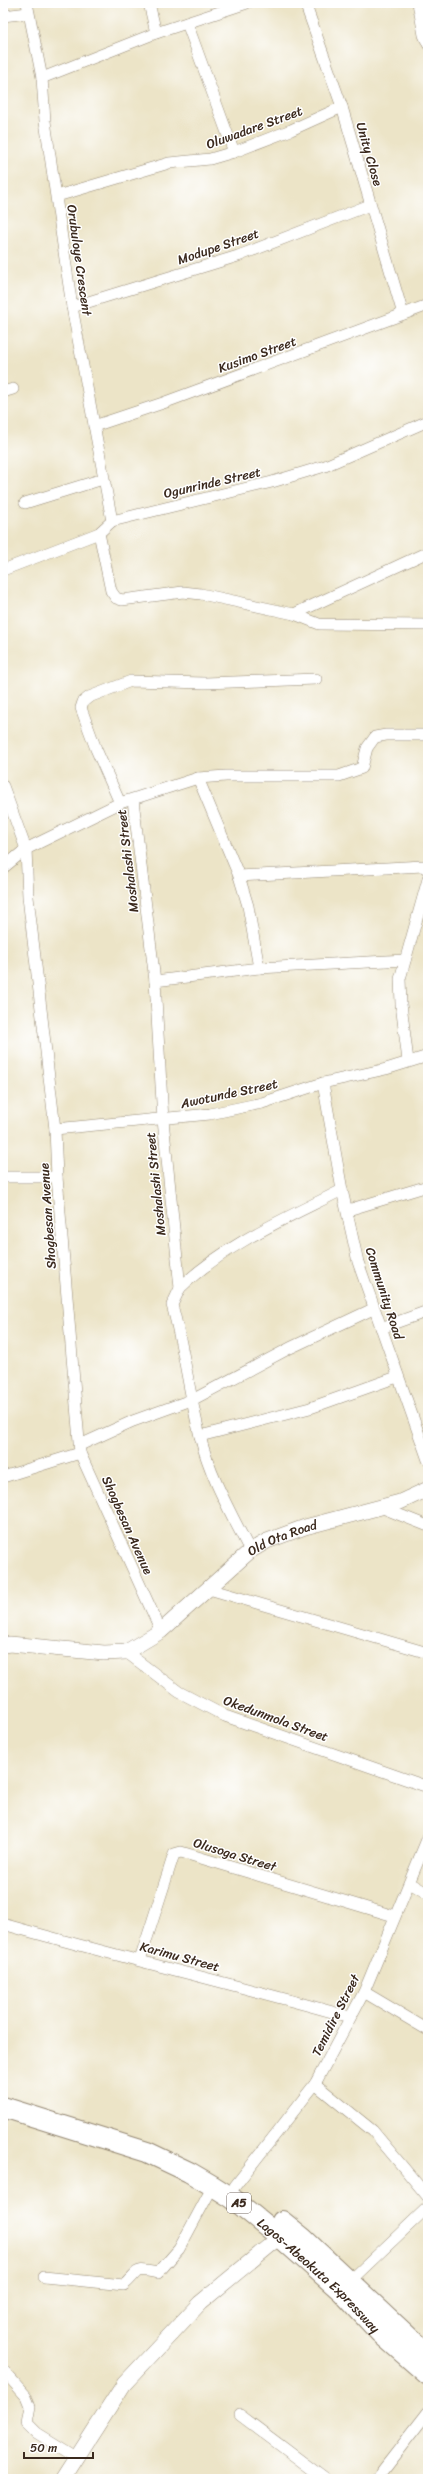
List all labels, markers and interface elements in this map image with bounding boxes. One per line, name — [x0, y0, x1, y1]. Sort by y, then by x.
street label: Oluwadare Street — [203, 99, 306, 156]
street label: Unity Close — [349, 119, 390, 189]
street label: Orubuloye Crescent — [60, 203, 99, 318]
street label: Modupe Street — [174, 222, 263, 271]
street label: Kusimo Street — [215, 330, 300, 379]
street label: Ogunrinde Street — [161, 460, 263, 505]
street label: Moshalashi Street — [110, 808, 145, 914]
street label: Awotunde Street — [178, 1072, 280, 1115]
street label: Moshalashi Street — [139, 1131, 172, 1237]
street label: Shogbesan Avenue — [32, 1162, 63, 1270]
street label: Community Road — [359, 1244, 411, 1343]
street label: Shogbesan Avenue — [95, 1472, 160, 1578]
street label: Old Ota Road — [243, 1513, 321, 1562]
street label: Okedunmola Street — [220, 1689, 332, 1748]
street label: Olusoga Street — [190, 1831, 280, 1878]
street label: Karimu Street — [138, 1935, 222, 1978]
street label: Temidire Street — [305, 1969, 366, 2060]
road number: A5 — [227, 2193, 251, 2213]
street label: Lagos-Abeokuta Expressway — [252, 2212, 386, 2339]
scale bar — [24, 2434, 93, 2460]
text: 50 m — [30, 2437, 57, 2459]

